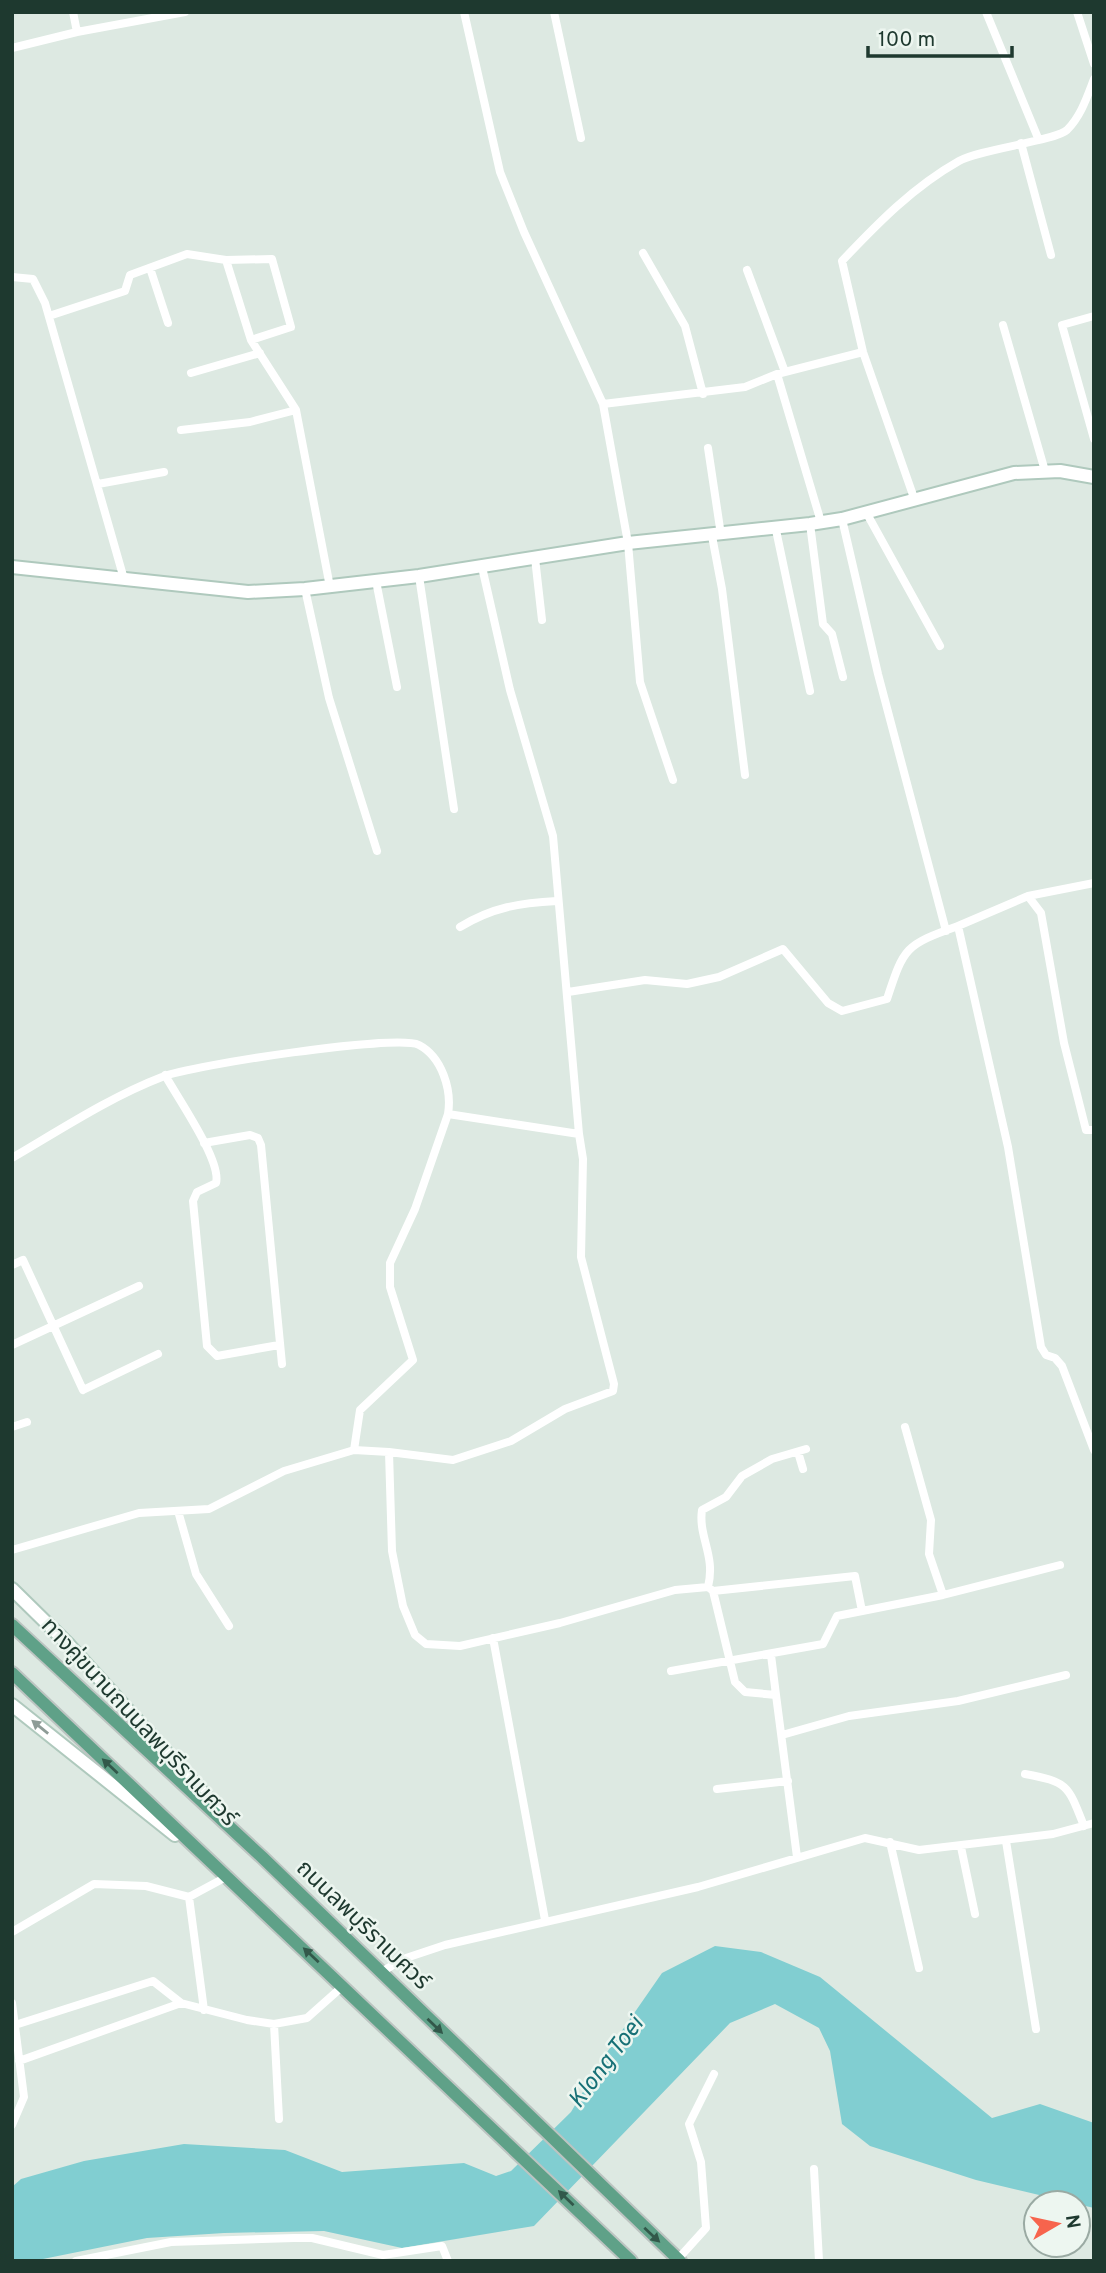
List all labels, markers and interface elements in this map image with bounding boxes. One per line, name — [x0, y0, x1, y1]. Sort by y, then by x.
scale bar — [868, 14, 1012, 58]
text: 100 m — [878, 27, 935, 54]
street label: ทางคู่ขนานถนนลพบุรีราเมศวร์ — [34, 1613, 243, 1834]
one-way arrow — [32, 1720, 49, 1735]
one-way arrow — [102, 1758, 119, 1774]
street label: ถนนลพบุรีราเมศวร์ — [289, 1855, 436, 1998]
one-way arrow — [303, 1948, 320, 1964]
water label: Klong Toei — [563, 2010, 652, 2115]
one-way arrow — [426, 2017, 443, 2033]
north arrow — [1022, 2189, 1092, 2259]
one-way arrow — [558, 2190, 575, 2206]
text: N — [1059, 2213, 1085, 2230]
one-way arrow — [643, 2226, 660, 2242]

